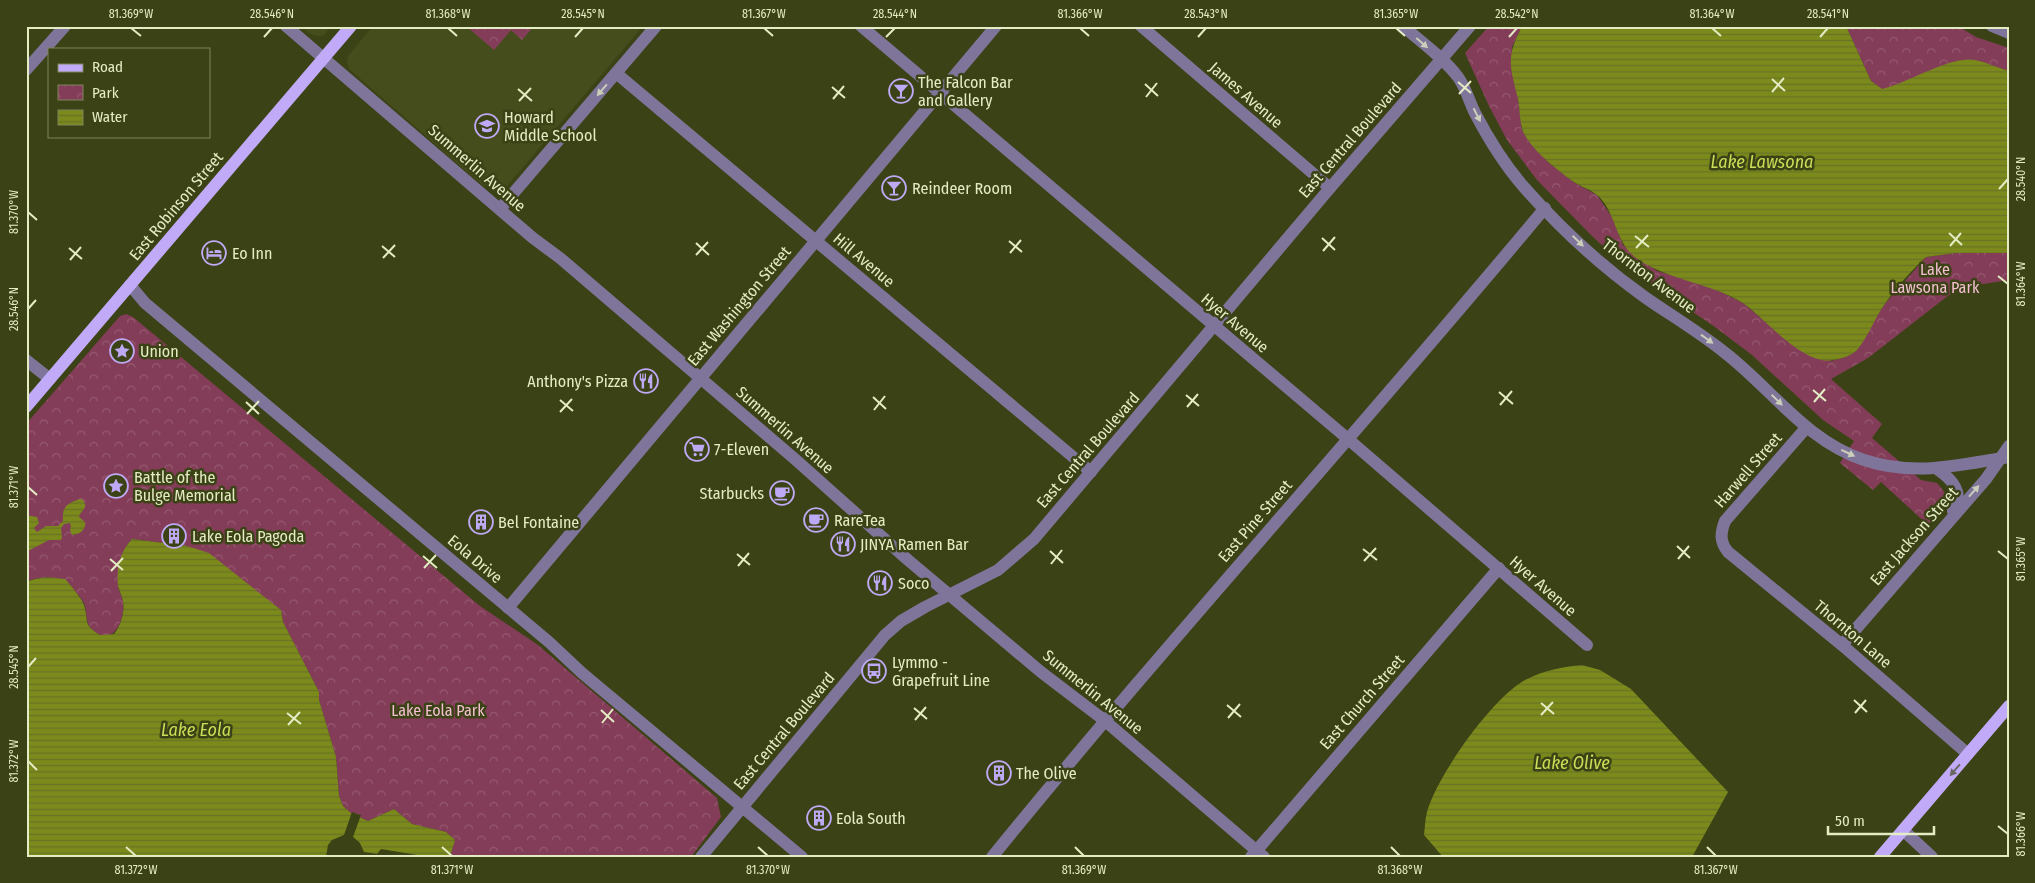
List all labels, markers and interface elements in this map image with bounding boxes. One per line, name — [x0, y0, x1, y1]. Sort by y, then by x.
text: 81.369°W — [109, 7, 153, 21]
text: 28.546°N — [250, 7, 294, 21]
text: 81.368°W — [425, 7, 471, 21]
text: 28.545°N — [561, 7, 605, 21]
text: 81.367°W — [742, 7, 786, 21]
text: 28.544°N — [873, 7, 917, 21]
text: 81.366°W — [1058, 7, 1102, 21]
text: 28.543°N — [1184, 7, 1228, 21]
text: 81.365°W — [1374, 7, 1418, 21]
text: 28.542°N — [1495, 7, 1539, 21]
text: 81.364°W — [1690, 7, 1734, 21]
text: 28.541°N — [1807, 7, 1849, 21]
one-way arrow — [1416, 37, 1428, 48]
legend — [48, 48, 210, 138]
text: Road — [92, 58, 123, 76]
street label: James Avenue — [1205, 58, 1287, 132]
place label: The Falcon Bar and Gallery — [918, 73, 1013, 110]
bar icon: The Falcon Bar and Gallery — [888, 78, 914, 104]
street label: East Central Boulevard — [1295, 78, 1405, 202]
one-way arrow — [596, 83, 607, 96]
text: Park — [92, 84, 119, 102]
text: Water — [92, 108, 128, 126]
place label: Howard Middle School — [504, 108, 597, 145]
one-way arrow — [1473, 108, 1481, 122]
school or university icon: Howard Middle School — [474, 113, 500, 139]
street label: Summerlin Avenue — [424, 121, 530, 216]
street label: East Robinson Street — [125, 147, 227, 264]
water label: Lake Lawsona — [1711, 151, 1813, 173]
text: 28.540°N — [2014, 157, 2028, 201]
bar icon: Reindeer Room — [881, 175, 907, 201]
place label: Reindeer Room — [912, 179, 1012, 198]
text: 81.370°W — [7, 190, 21, 234]
street label: Hill Avenue — [830, 229, 899, 291]
one-way arrow — [1571, 234, 1583, 246]
street label: Thornton Avenue — [1599, 235, 1699, 317]
hotel icon: Eo Inn — [201, 240, 227, 266]
street label: East Washington Street — [683, 242, 795, 370]
place label: Eo Inn — [232, 244, 272, 263]
park label: Lake Lawsona Park — [1891, 260, 1980, 297]
text: 81.364°W — [2014, 262, 2028, 306]
text: 28.546°N — [7, 287, 21, 331]
street label: Hyer Avenue — [1197, 289, 1273, 357]
one-way arrow — [1700, 333, 1713, 344]
place icon: Union — [109, 338, 135, 364]
place label: Union — [140, 342, 179, 361]
restaurant icon: Anthony's Pizza — [633, 368, 659, 394]
place label: Anthony's Pizza — [527, 372, 628, 391]
street label: Summerlin Avenue — [732, 383, 838, 478]
street label: East Central Boulevard — [1033, 388, 1143, 512]
one-way arrow — [1771, 394, 1783, 406]
street label: Harwell Street — [1710, 428, 1786, 511]
supermarket icon: 7-Eleven — [684, 436, 710, 462]
place label: 7-Eleven — [714, 440, 769, 459]
one-way arrow — [1841, 449, 1855, 457]
text: 81.371°W — [7, 466, 21, 508]
place label: Battle of the Bulge Memorial — [134, 468, 236, 505]
place icon: Battle of the Bulge Memorial — [103, 473, 129, 499]
street label: East Pine Street — [1214, 475, 1296, 566]
cafe icon: Starbucks — [769, 480, 795, 506]
street label: East Jackson Street — [1866, 482, 1962, 589]
place label: Starbucks — [700, 484, 764, 503]
one-way arrow — [1968, 485, 1980, 497]
cafe icon: RareTea — [803, 507, 829, 533]
building icon: Bel Fontaine — [468, 509, 494, 535]
place label: RareTea — [834, 511, 886, 530]
place label: Bel Fontaine — [498, 513, 579, 532]
building icon: Lake Eola Pagoda — [161, 523, 187, 549]
place label: Lake Eola Pagoda — [192, 527, 305, 546]
street label: Eola Drive — [444, 531, 506, 587]
restaurant icon: JINYA Ramen Bar — [830, 531, 856, 557]
place label: JINYA Ramen Bar — [860, 535, 969, 554]
text: 81.365°W — [2014, 537, 2028, 581]
street label: Hyer Avenue — [1506, 552, 1580, 620]
restaurant icon: Soco — [867, 570, 893, 596]
place label: Soco — [898, 574, 929, 593]
street label: Thornton Lane — [1810, 596, 1896, 672]
text: 28.545°N — [7, 645, 21, 689]
street label: Summerlin Avenue — [1039, 646, 1147, 738]
street label: East Church Street — [1316, 650, 1409, 753]
place label: Lymmo - Grapefruit Line — [892, 653, 990, 690]
bus stop icon: Lymmo - Grapefruit Line — [861, 658, 887, 684]
street label: East Central Boulevard — [729, 669, 839, 793]
park label: Lake Eola Park — [391, 701, 485, 720]
water label: Lake Eola — [161, 719, 231, 741]
text: 81.372°W — [7, 739, 21, 783]
water label: Lake Olive — [1534, 752, 1610, 774]
building icon: The Olive — [986, 760, 1012, 786]
place label: The Olive — [1016, 764, 1077, 783]
one-way arrow — [1949, 764, 1961, 776]
scale bar — [1828, 803, 1934, 835]
building icon: Eola South — [806, 805, 832, 831]
place label: Eola South — [836, 809, 906, 828]
text: 50 m — [1835, 812, 1865, 830]
text: 81.366°W — [2014, 812, 2028, 856]
text: 81.372°W — [114, 863, 158, 877]
text: 81.371°W — [431, 863, 473, 877]
text: 81.370°W — [746, 863, 790, 877]
text: 81.369°W — [1062, 863, 1106, 877]
text: 81.368°W — [1377, 863, 1423, 877]
text: 81.367°W — [1694, 863, 1738, 877]

